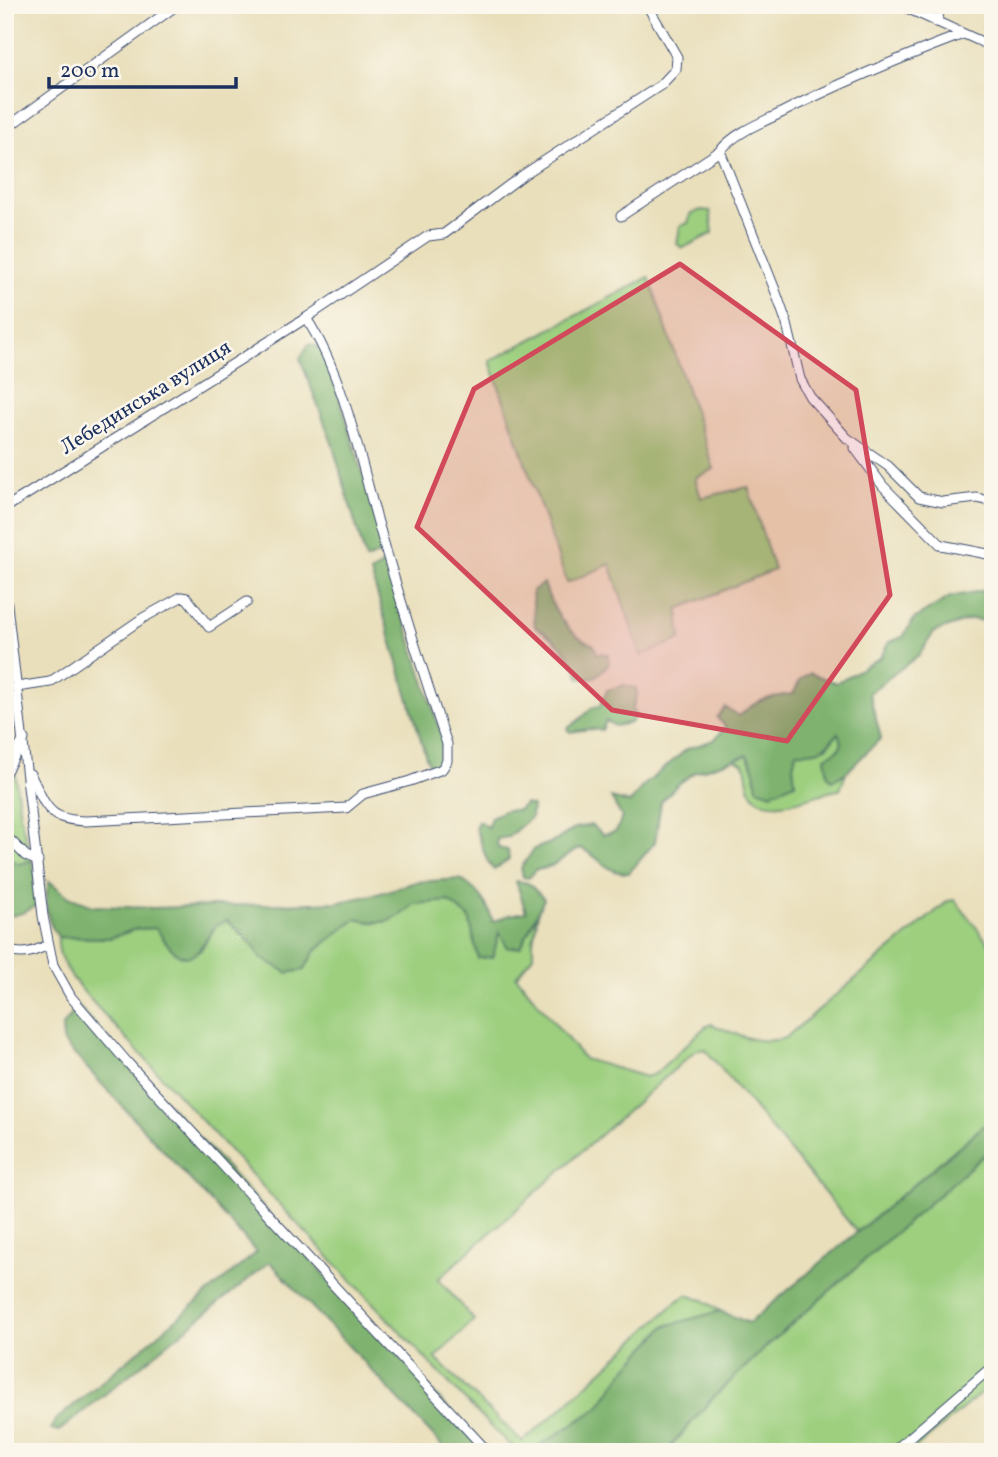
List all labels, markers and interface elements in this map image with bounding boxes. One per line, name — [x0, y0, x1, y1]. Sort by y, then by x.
scale bar — [49, 46, 236, 90]
text: 200 m — [60, 57, 120, 86]
street label: Лебединська вулиця — [55, 334, 237, 462]

